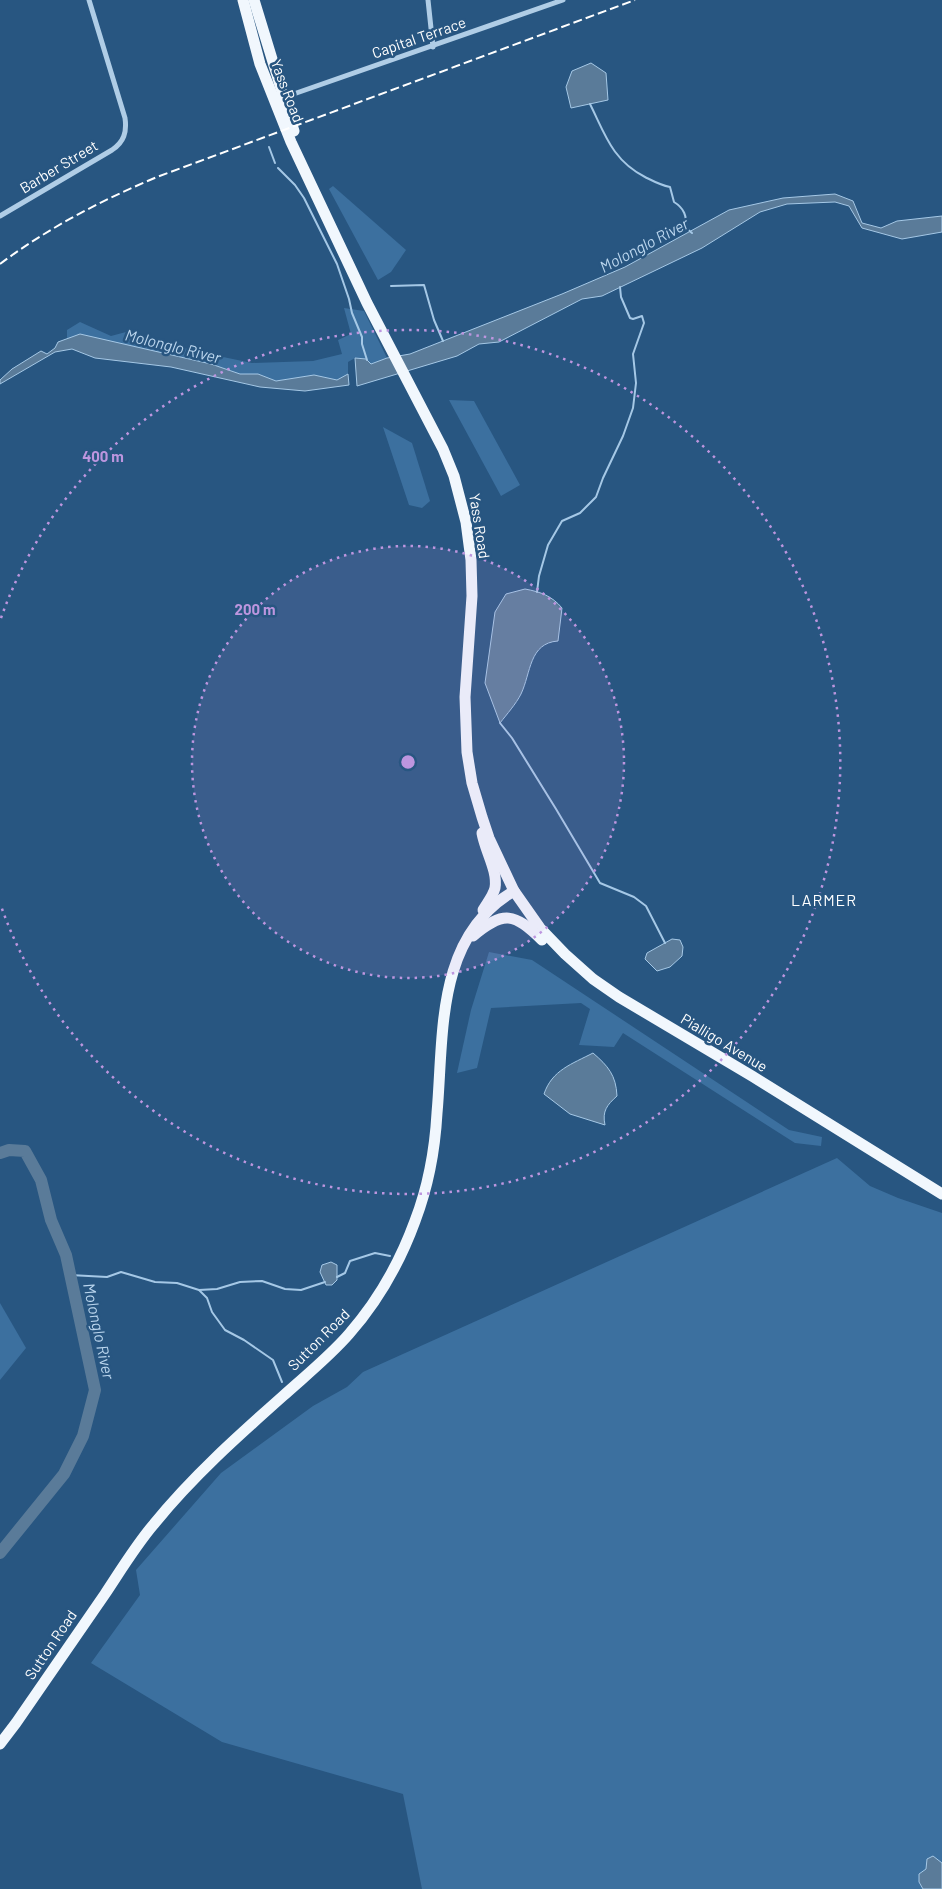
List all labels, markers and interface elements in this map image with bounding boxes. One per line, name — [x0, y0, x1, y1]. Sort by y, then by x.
street label: Capital Terrace — [369, 13, 468, 62]
street label: Yass Road — [268, 57, 308, 125]
street label: Barber Street — [16, 136, 101, 197]
water label: Molonglo River — [596, 213, 693, 276]
water label: Molonglo River — [123, 324, 224, 367]
text: 400 m — [82, 447, 124, 465]
street label: Yass Road — [466, 492, 494, 560]
text: 200 m — [234, 600, 276, 618]
centre of rings — [399, 753, 417, 771]
district label: LARMER — [791, 890, 857, 909]
street label: Pialligo Avenue — [678, 1009, 771, 1075]
water label: Molonglo River — [80, 1281, 119, 1382]
street label: Sutton Road — [284, 1305, 353, 1374]
street label: Sutton Road — [20, 1606, 80, 1683]

